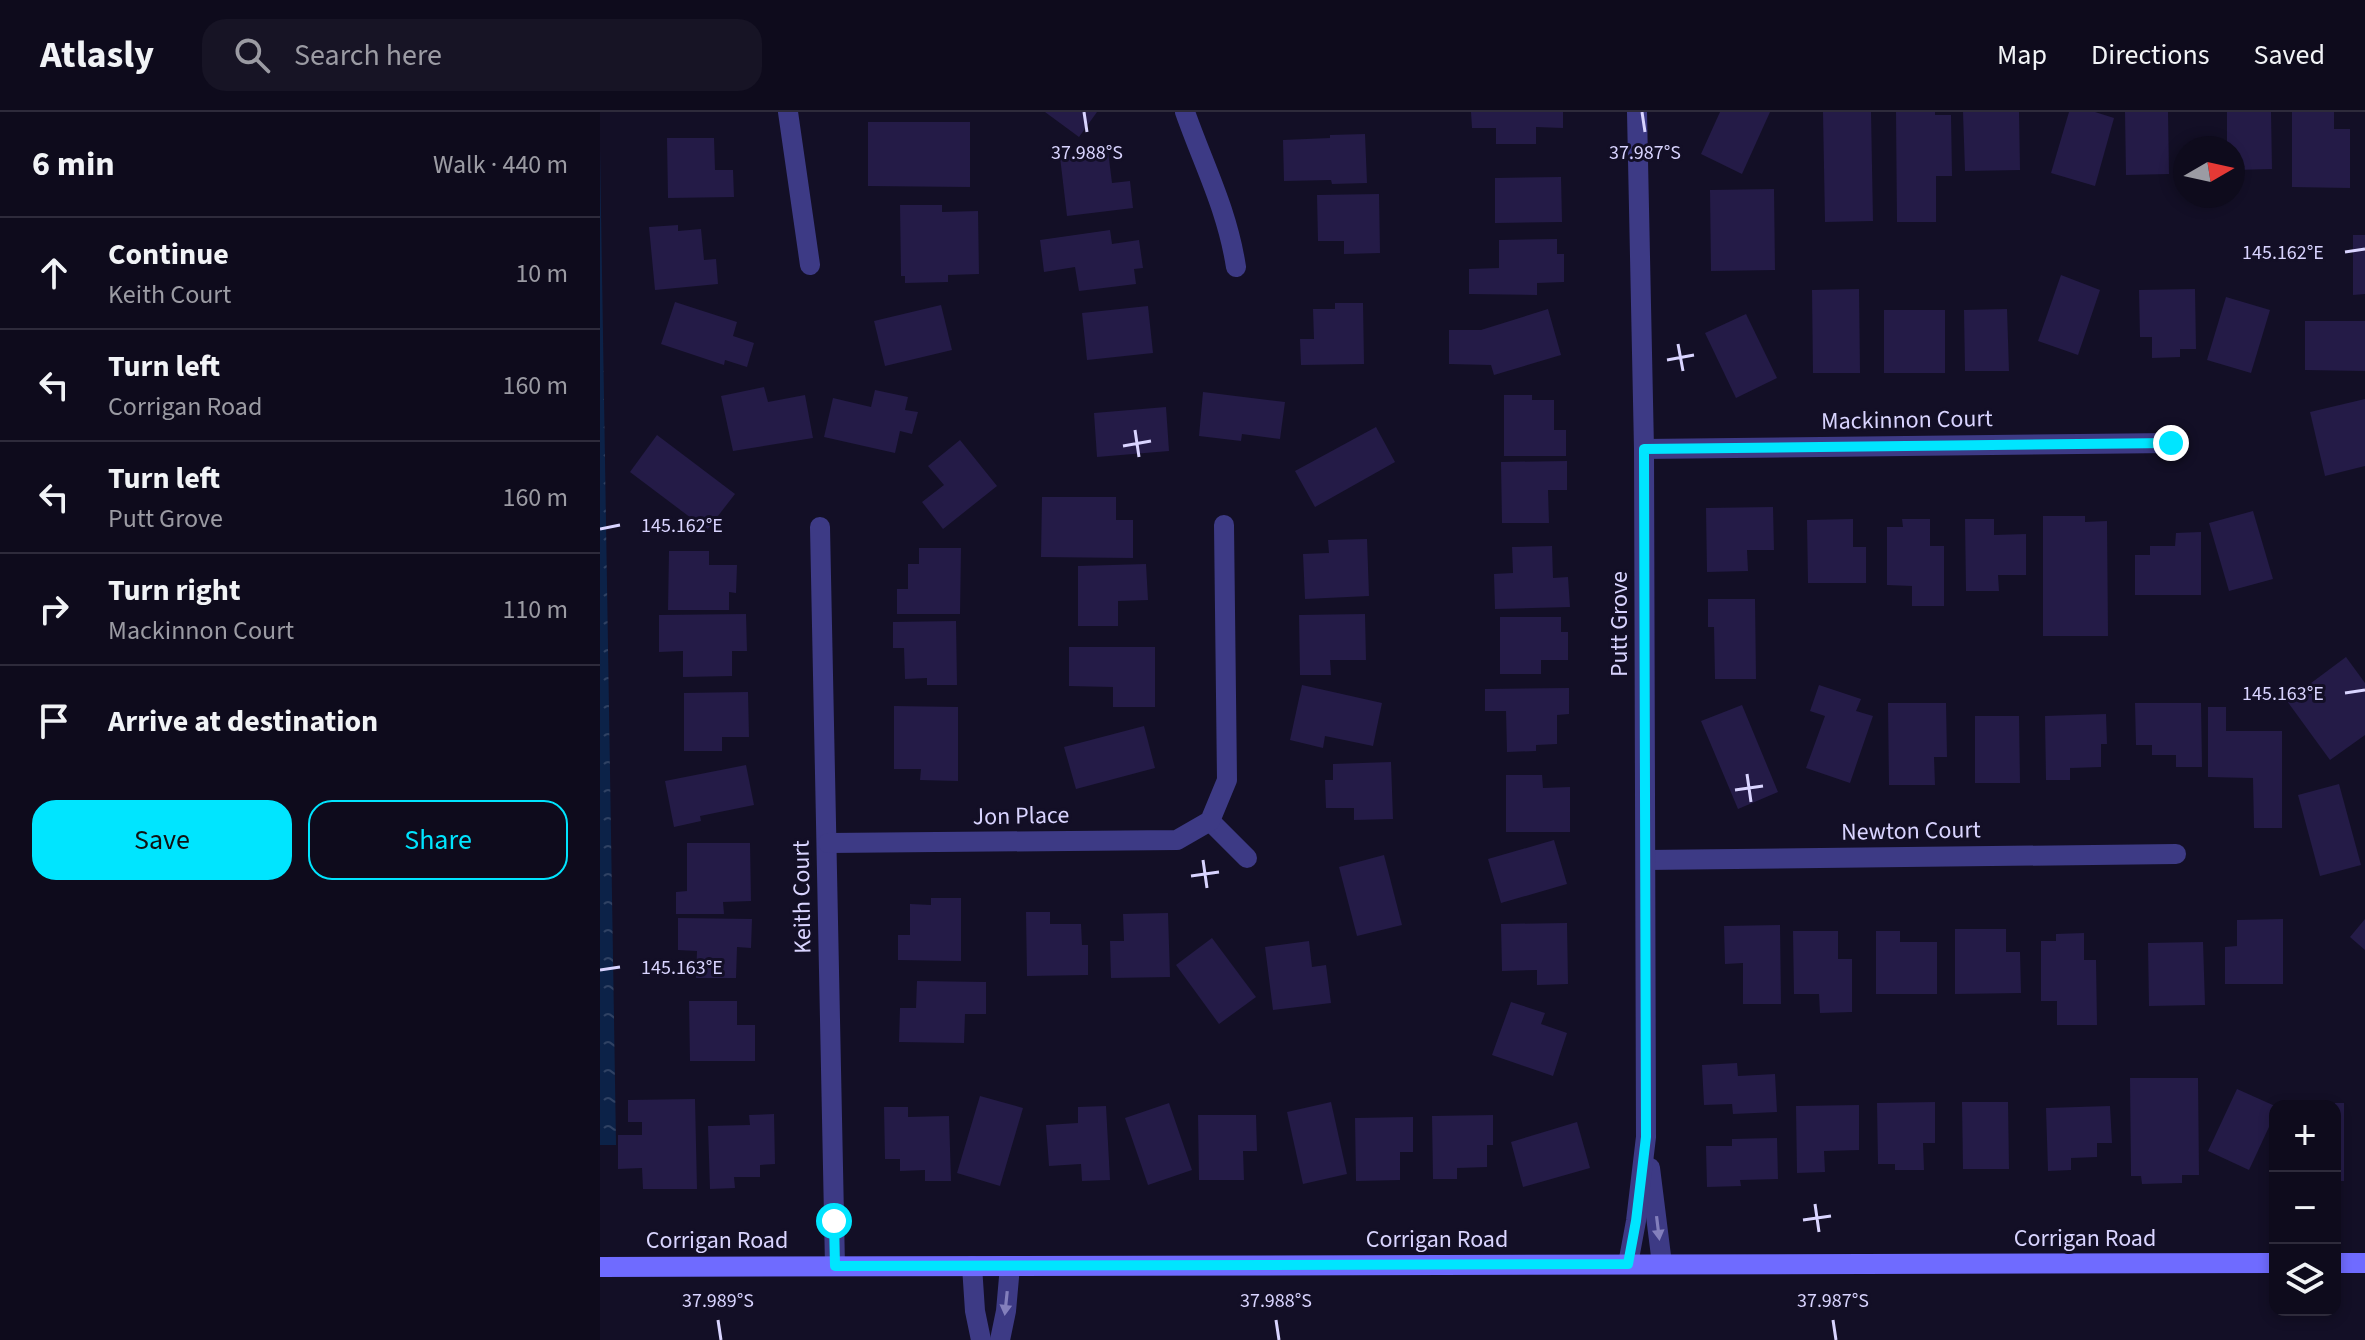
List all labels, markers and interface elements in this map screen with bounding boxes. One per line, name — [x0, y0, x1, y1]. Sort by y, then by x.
search box — [202, 19, 762, 91]
text: Atlasly — [40, 28, 154, 82]
icon: search — [230, 33, 274, 77]
text: Search here — [294, 34, 442, 77]
text: Map — [1997, 35, 2047, 75]
text: Directions — [2091, 35, 2210, 75]
text: Saved — [2254, 35, 2325, 75]
north arrow — [2173, 136, 2245, 208]
text: 37.988°S — [1051, 139, 1123, 167]
text: 37.987°S — [1609, 139, 1681, 167]
text: 6 min — [32, 140, 115, 189]
text: Walk · 440 m — [433, 146, 568, 183]
text: Continue — [108, 233, 229, 276]
text: 145.162°E — [2242, 239, 2324, 267]
icon: ahead — [32, 251, 76, 295]
text: 10 m — [515, 255, 568, 292]
text: Keith Court — [108, 276, 231, 313]
text: Turn left — [108, 345, 220, 388]
icon: left — [32, 363, 76, 407]
text: 160 m — [502, 367, 568, 404]
text: Corrigan Road — [108, 388, 262, 425]
street label: Mackinnon Court — [1821, 401, 1993, 439]
route end — [2153, 425, 2189, 461]
text: Turn left — [108, 457, 220, 500]
icon: left — [32, 475, 76, 519]
text: 160 m — [502, 479, 568, 516]
text: Putt Grove — [108, 500, 223, 537]
text: 145.162°E — [641, 512, 723, 540]
text: Turn right — [108, 569, 240, 612]
street label: Putt Grove — [1602, 571, 1637, 677]
icon: right — [32, 587, 76, 631]
text: 110 m — [502, 591, 568, 628]
text: Mackinnon Court — [108, 612, 294, 649]
text: 145.163°E — [2242, 680, 2324, 708]
icon: arrive — [32, 699, 76, 743]
text: Arrive at destination — [108, 700, 378, 743]
street label: Jon Place — [972, 798, 1070, 834]
button: Save — [32, 800, 292, 880]
button: Share — [308, 800, 568, 880]
street label: Newton Court — [1841, 812, 1981, 850]
street label: Keith Court — [784, 840, 820, 954]
text: 145.163°E — [641, 954, 723, 982]
map controls — [2269, 1100, 2341, 1316]
button: + — [2269, 1100, 2341, 1172]
button: − — [2269, 1172, 2341, 1244]
route start — [816, 1203, 852, 1239]
one-way arrow — [1652, 1216, 1665, 1241]
street label: Corrigan Road — [2014, 1221, 2156, 1256]
street label: Corrigan Road — [1366, 1222, 1508, 1257]
street label: Corrigan Road — [646, 1223, 788, 1258]
button: layers — [2269, 1244, 2341, 1316]
text: 37.989°S — [682, 1287, 754, 1315]
text: 37.988°S — [1240, 1287, 1312, 1315]
text: 37.987°S — [1797, 1287, 1869, 1315]
one-way arrow — [1000, 1291, 1013, 1316]

